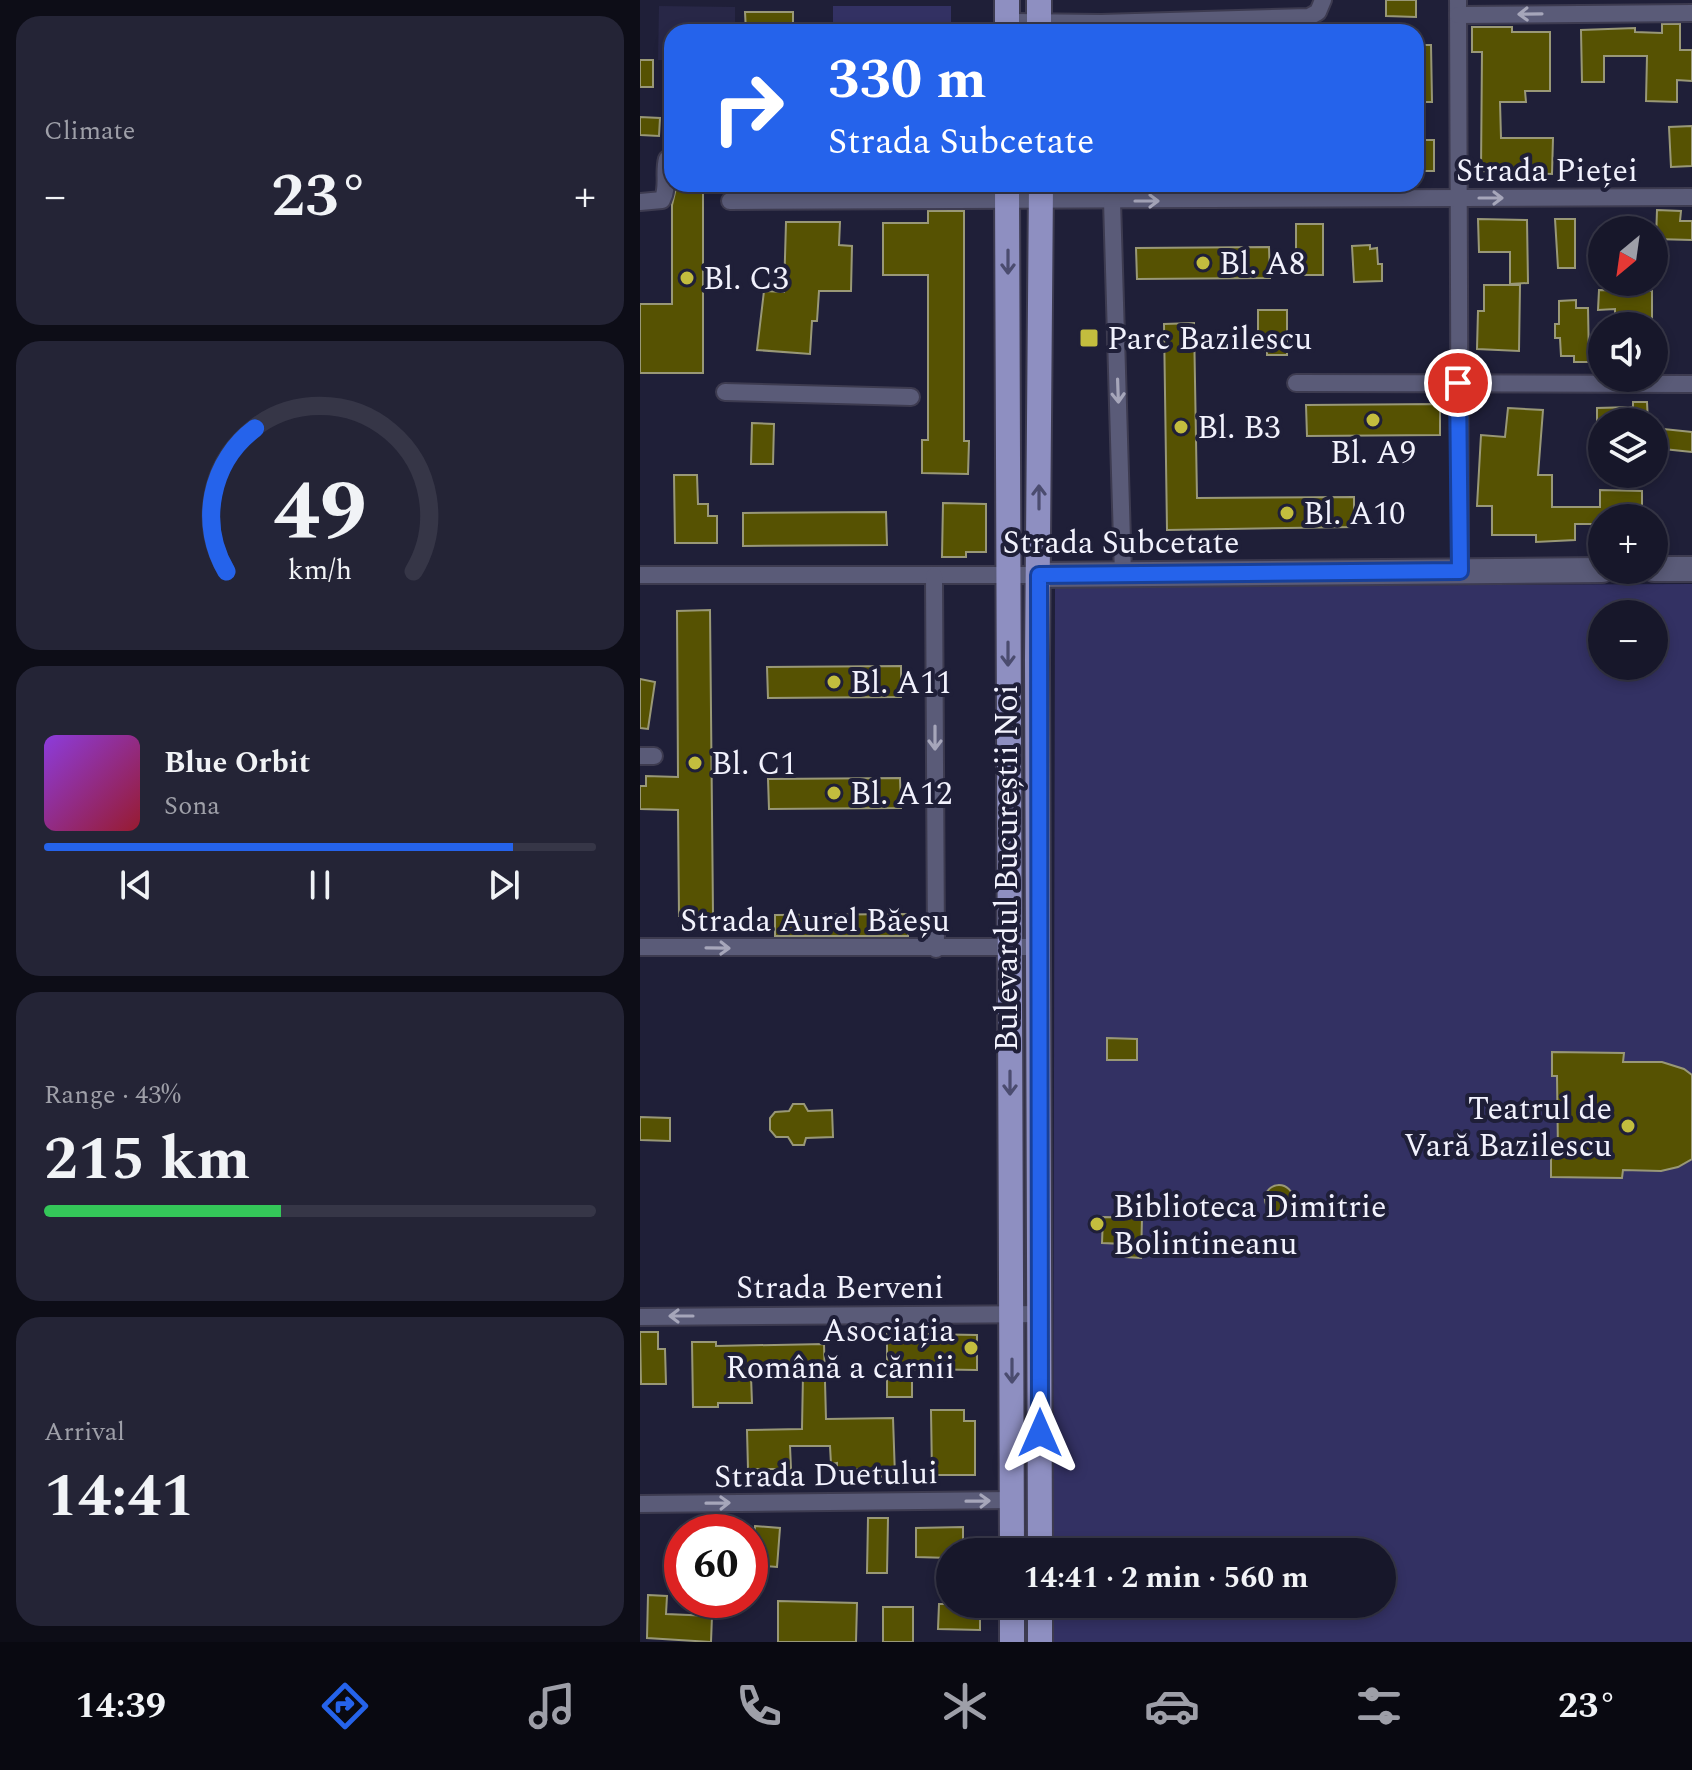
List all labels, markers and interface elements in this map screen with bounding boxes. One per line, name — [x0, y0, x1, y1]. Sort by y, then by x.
one-way arrow — [1517, 7, 1544, 22]
text: 330 m — [828, 38, 987, 123]
icon: right — [696, 56, 800, 160]
text: Climate — [44, 111, 135, 151]
text: Strada Subcetate — [828, 115, 1094, 170]
street label: Strada Pieței — [1456, 147, 1638, 196]
text: 23° — [271, 151, 369, 243]
text: − — [44, 163, 66, 230]
text: + — [574, 163, 596, 230]
one-way arrow — [1477, 191, 1504, 206]
one-way arrow — [1133, 193, 1160, 209]
north arrow — [1588, 216, 1668, 296]
map controls — [1588, 216, 1668, 680]
place label: Bl. A8 — [1219, 240, 1305, 289]
one-way arrow — [1000, 248, 1015, 275]
marker: Bl. A8 — [1194, 254, 1212, 272]
place label: Bl. C3 — [703, 255, 788, 304]
marker: Bl. C3 — [678, 269, 696, 287]
button: sound — [1588, 312, 1668, 392]
place label: Parc Bazilescu — [1107, 315, 1312, 364]
marker: Parc Bazilescu — [1078, 327, 1100, 349]
pin — [1424, 349, 1492, 417]
icon: arrive — [1436, 361, 1480, 405]
one-way arrow — [1110, 377, 1125, 404]
place label: Bl. B3 — [1197, 404, 1280, 453]
button: layers — [1588, 408, 1668, 488]
marker: Bl. A9 — [1364, 411, 1382, 429]
marker: Bl. B3 — [1172, 418, 1190, 436]
place label: Bl. A9 — [1330, 429, 1416, 478]
text: 49 — [273, 449, 367, 576]
one-way arrow — [1031, 484, 1047, 511]
place label: Bl. A10 — [1303, 490, 1405, 539]
marker: Bl. A10 — [1278, 504, 1296, 522]
button: + — [1588, 504, 1668, 584]
street label: Strada Subcetate — [1003, 519, 1239, 568]
text: km/h — [288, 549, 352, 592]
button: − — [1588, 600, 1668, 680]
one-way arrow — [1000, 640, 1016, 667]
place label: Bl. A11 — [850, 659, 952, 708]
marker: Bl. A11 — [825, 673, 843, 691]
street label: Bulevardul Bucureștii Noi — [983, 684, 1032, 1052]
one-way arrow — [927, 724, 943, 751]
text: Blue Orbit — [164, 740, 310, 786]
place label: Bl. C1 — [711, 740, 796, 789]
marker: Bl. C1 — [686, 754, 704, 772]
place label: Bl. A12 — [850, 770, 952, 819]
marker: Bl. A12 — [825, 784, 843, 802]
text: Sona — [164, 786, 220, 826]
icon: previous — [114, 863, 158, 907]
icon: pause — [298, 863, 342, 907]
icon: next — [482, 863, 526, 907]
street label: Strada Aurel Băeșu — [680, 897, 950, 946]
one-way arrow — [704, 940, 731, 956]
one-way arrow — [1002, 1069, 1018, 1096]
text: Range · 43% — [44, 1075, 181, 1115]
place label: Teatrul de Vară Bazilescu — [1404, 1085, 1612, 1171]
text: 215 km — [44, 1114, 250, 1206]
marker: Teatrul de Vară Bazilescu — [1619, 1117, 1637, 1135]
place label: Biblioteca Dimitrie Bolintineanu — [1113, 1183, 1387, 1269]
marker: Biblioteca Dimitrie Bolintineanu — [1088, 1215, 1106, 1233]
street label: Strada Berveni — [736, 1264, 944, 1313]
place label: Asociația Română a cărnii — [726, 1307, 955, 1393]
one-way arrow — [668, 1309, 695, 1324]
marker: Asociația Română a cărnii — [962, 1339, 980, 1357]
one-way arrow — [1004, 1357, 1019, 1384]
position arrow — [998, 1391, 1082, 1475]
text: Arrival — [44, 1412, 125, 1452]
street label: Strada Duetului — [714, 1449, 938, 1502]
text: 14:41 — [44, 1451, 195, 1543]
one-way arrow — [964, 1493, 991, 1509]
one-way arrow — [704, 1495, 731, 1511]
speed limit sign: 60 — [664, 1514, 768, 1618]
text: 14:41 · 2 min · 560 m — [1023, 1555, 1309, 1601]
icon: directions — [317, 1678, 373, 1734]
icon: music — [524, 1678, 580, 1734]
icon: phone — [731, 1678, 787, 1734]
icon: climate — [937, 1678, 993, 1734]
icon: car — [1144, 1678, 1200, 1734]
icon: filters — [1351, 1678, 1407, 1734]
text: 14:39 — [75, 1679, 166, 1734]
text: 23° — [1558, 1679, 1617, 1734]

